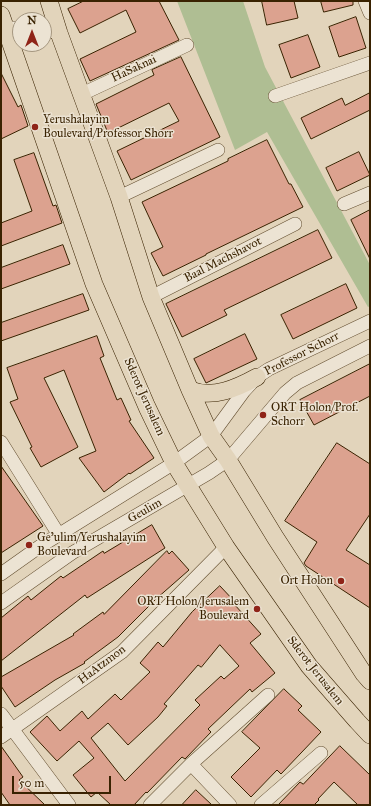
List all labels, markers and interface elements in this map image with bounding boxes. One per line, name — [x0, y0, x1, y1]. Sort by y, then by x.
north arrow — [12, 12, 52, 52]
text: N — [27, 14, 37, 27]
street label: HaSaknai — [109, 52, 159, 86]
place label: Yerushalayim Boulevard/Professor Shorr — [43, 113, 173, 141]
marker: Yerushalayim Boulevard/Professor Shorr — [30, 122, 40, 132]
street label: Baal Machshavot — [182, 234, 264, 286]
street label: Professor Schorr — [262, 329, 342, 379]
street label: Sderot Jerusalem — [120, 356, 168, 438]
place label: ORT Holon/Prof. Schorr — [271, 401, 358, 429]
marker: ORT Holon/Prof. Schorr — [258, 410, 268, 420]
street label: Geulim — [125, 496, 165, 526]
place label: Ge'ulim/Yerushalayim Boulevard — [37, 531, 146, 559]
marker: Ge'ulim/Yerushalayim Boulevard — [24, 540, 34, 550]
place label: Ort Holon — [280, 574, 333, 588]
marker: Ort Holon — [336, 576, 346, 586]
place label: ORT Holon/Jerusalem Boulevard — [137, 595, 249, 623]
marker: ORT Holon/Jerusalem Boulevard — [252, 604, 262, 614]
street label: Sderot Jerusalem — [284, 634, 346, 708]
street label: HaAtzmon — [75, 642, 129, 688]
scale bar — [14, 768, 113, 794]
text: 50 m — [19, 776, 44, 790]

